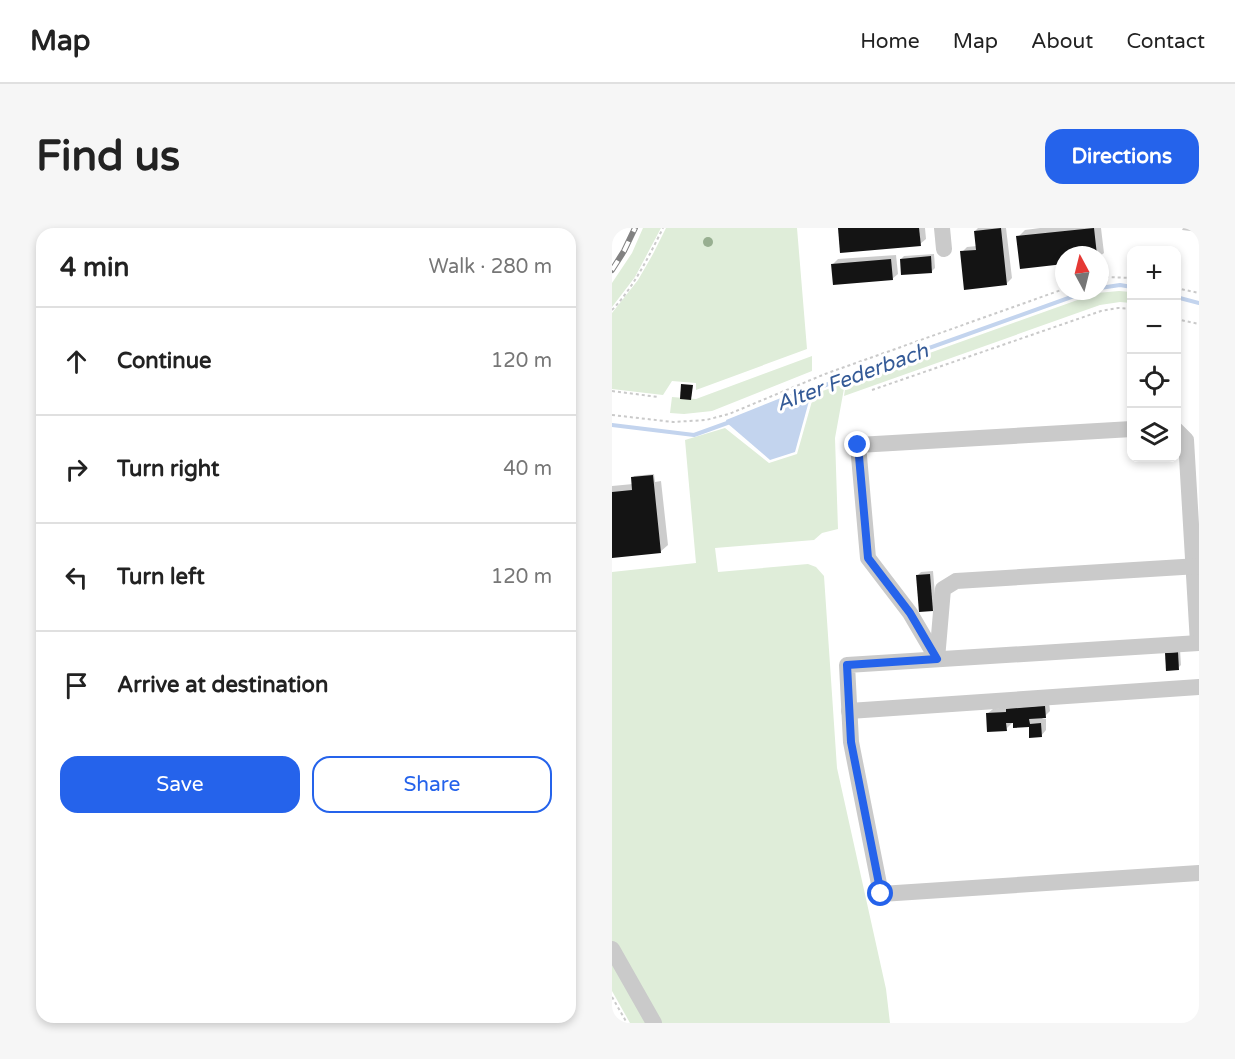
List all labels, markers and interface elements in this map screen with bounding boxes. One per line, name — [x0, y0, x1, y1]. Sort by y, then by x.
text: Map — [30, 24, 90, 58]
text: Home — [860, 29, 920, 54]
text: Map — [953, 29, 998, 54]
text: About — [1031, 29, 1093, 54]
text: Contact — [1126, 29, 1205, 54]
button: Directions — [1045, 129, 1199, 184]
text: Find us — [36, 131, 180, 182]
north arrow — [1055, 246, 1109, 300]
map controls — [1127, 246, 1181, 462]
button: + — [1127, 246, 1181, 300]
text: 4 min — [60, 252, 129, 283]
text: Walk · 280 m — [429, 255, 552, 279]
button: − — [1127, 300, 1181, 354]
water label: Alter Federbach — [773, 338, 933, 417]
icon: ahead — [60, 345, 93, 378]
text: Continue — [117, 348, 212, 374]
text: 120 m — [491, 349, 552, 373]
button: locate — [1127, 354, 1181, 408]
button: layers — [1127, 408, 1181, 462]
route end — [844, 431, 870, 457]
icon: right — [60, 453, 93, 486]
text: Turn right — [117, 456, 219, 482]
text: 40 m — [503, 457, 552, 481]
icon: left — [60, 561, 93, 594]
text: Turn left — [117, 564, 205, 590]
text: 120 m — [491, 565, 552, 589]
icon: arrive — [60, 669, 93, 702]
text: Arrive at destination — [117, 672, 328, 698]
button: Save — [60, 756, 300, 813]
button: Share — [312, 756, 552, 813]
route start — [867, 880, 893, 906]

